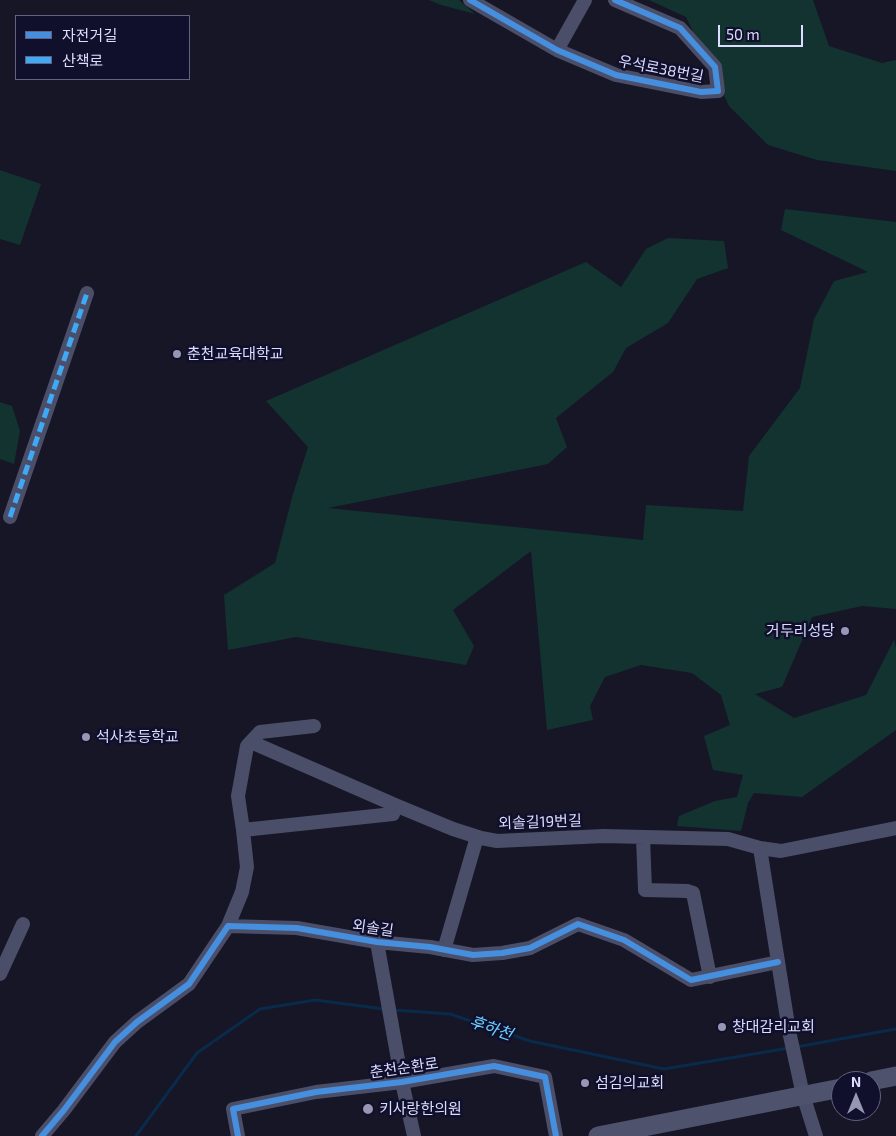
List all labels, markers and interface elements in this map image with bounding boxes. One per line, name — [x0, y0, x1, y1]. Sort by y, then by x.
legend — [15, 15, 190, 80]
scale bar — [721, 15, 806, 47]
text: 50 m — [726, 25, 760, 43]
text: 자전거길 — [62, 26, 117, 44]
text: 산책로 — [62, 51, 103, 69]
street label: 우석로38번길 — [617, 52, 705, 86]
place label: 춘천교육대학교 — [187, 345, 284, 363]
marker: 춘천교육대학교 — [171, 348, 183, 360]
place label: 거두리성당 — [766, 622, 835, 640]
marker: 거두리성당 — [839, 625, 851, 637]
place label: 석사초등학교 — [96, 728, 179, 746]
marker: 석사초등학교 — [80, 731, 92, 743]
street label: 외솔길19번길 — [498, 812, 582, 832]
street label: 외솔길 — [351, 916, 395, 940]
water label: 후하천 — [467, 1012, 515, 1044]
place label: 창대감리교회 — [732, 1018, 815, 1036]
marker: 창대감리교회 — [716, 1021, 728, 1033]
street label: 춘천순환로 — [369, 1054, 439, 1082]
north arrow — [831, 1071, 881, 1121]
text: N — [851, 1073, 861, 1090]
place label: 섬김의교회 — [595, 1074, 664, 1092]
marker: 섬김의교회 — [579, 1077, 591, 1089]
place label: 키사랑한의원 — [379, 1100, 462, 1118]
marker: 키사랑한의원 — [361, 1102, 375, 1116]

